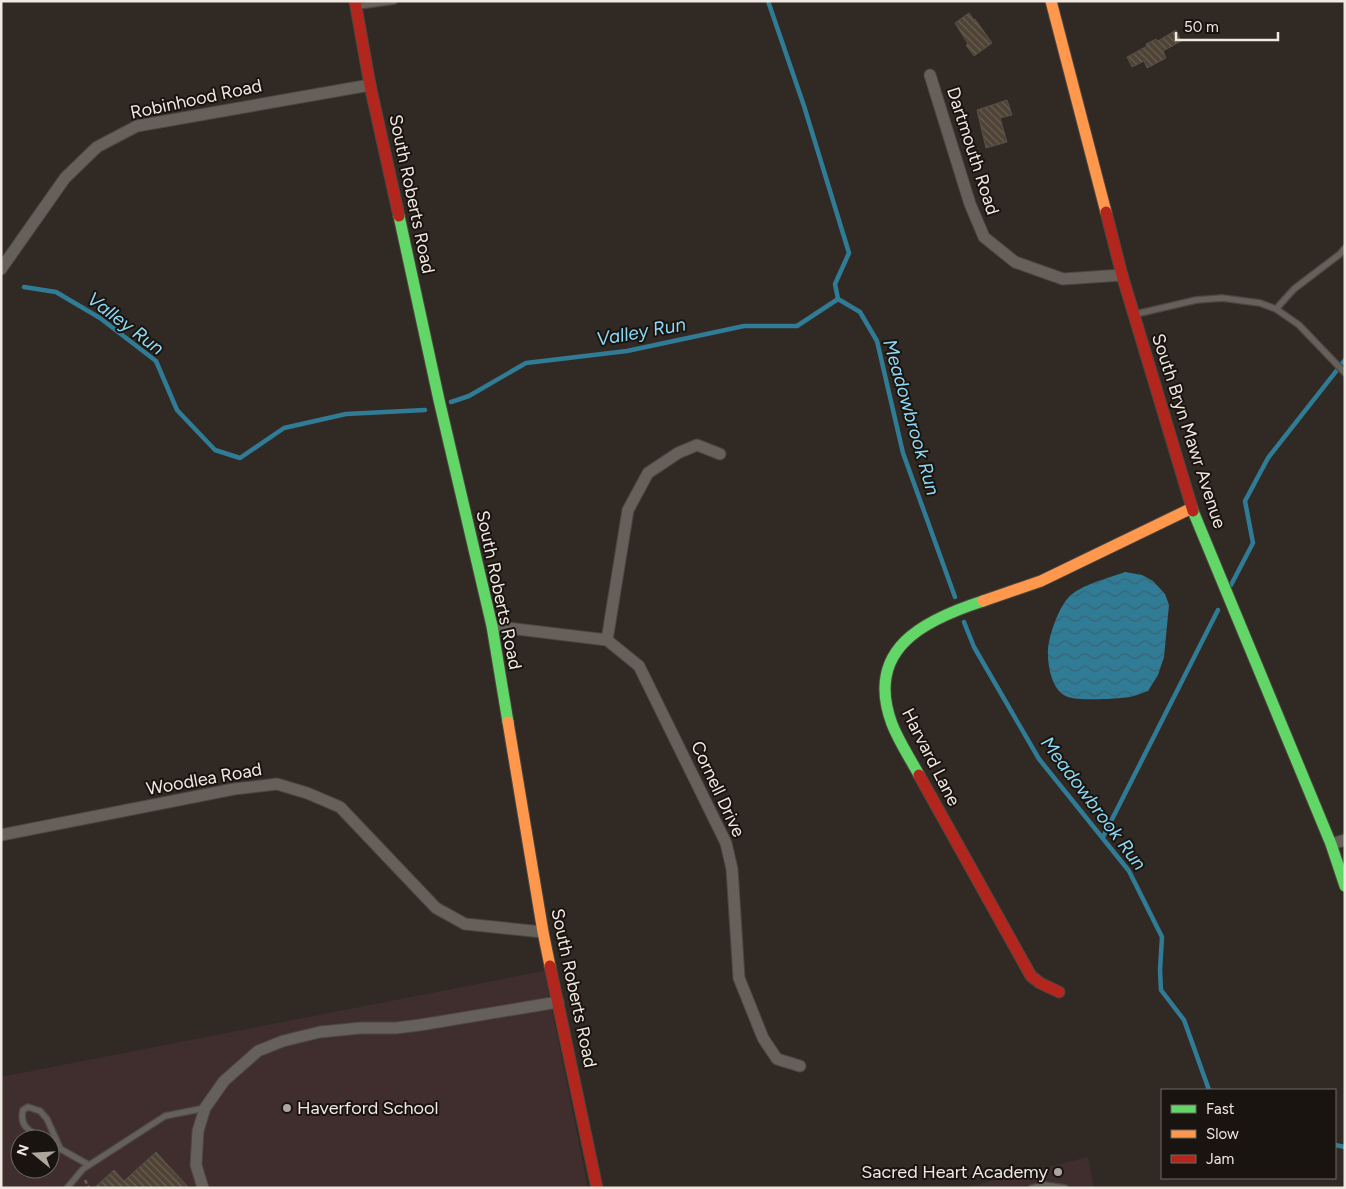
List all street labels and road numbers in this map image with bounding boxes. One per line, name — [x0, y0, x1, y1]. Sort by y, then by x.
street label: Robinhood Road — [128, 74, 264, 124]
street label: Dartmouth Road — [942, 84, 1004, 218]
street label: South Roberts Road — [384, 112, 440, 276]
street label: South Bryn Mawr Avenue — [1147, 331, 1231, 531]
street label: South Roberts Road — [471, 508, 527, 672]
street label: Harvard Lane — [897, 705, 965, 810]
street label: Cornell Drive — [686, 738, 750, 841]
street label: Woodlea Road — [145, 758, 263, 800]
street label: South Roberts Road — [546, 906, 602, 1070]

